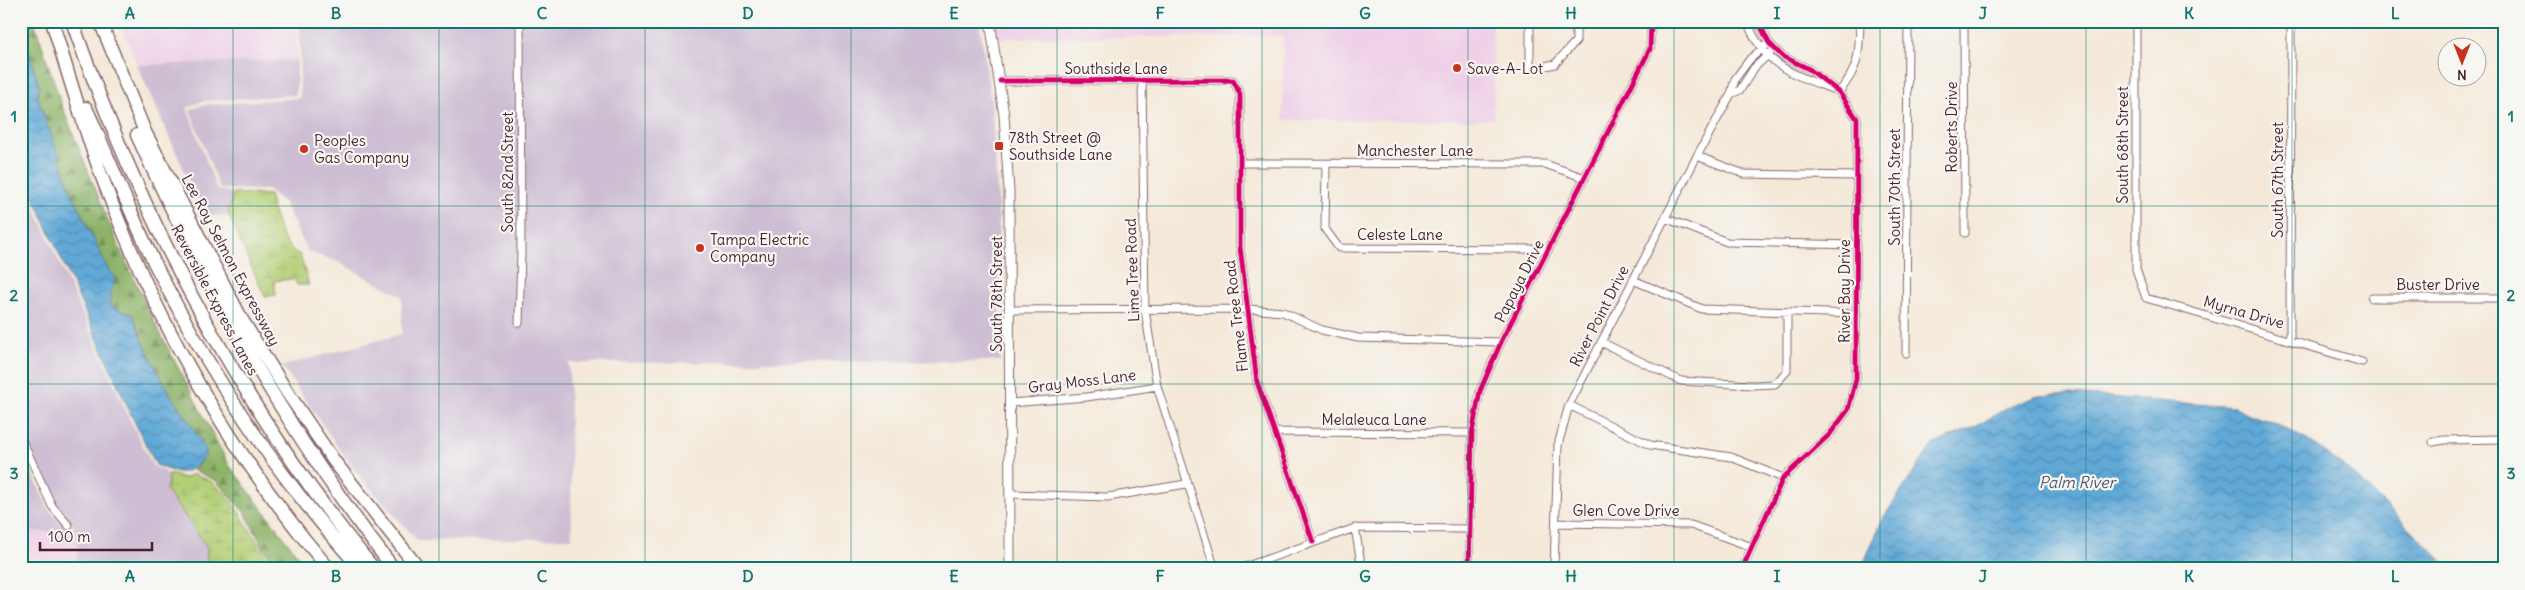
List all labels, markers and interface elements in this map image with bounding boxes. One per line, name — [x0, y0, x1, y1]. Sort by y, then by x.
text: A — [125, 3, 135, 23]
text: B — [331, 3, 342, 23]
text: C — [537, 3, 548, 23]
text: D — [742, 3, 754, 23]
text: E — [949, 3, 959, 23]
text: F — [1155, 3, 1165, 23]
text: G — [1359, 3, 1371, 23]
text: H — [1565, 3, 1577, 23]
text: I — [1774, 3, 1781, 23]
text: J — [1979, 3, 1988, 23]
text: K — [2184, 3, 2194, 23]
text: L — [2391, 3, 2400, 23]
north arrow — [2438, 38, 2488, 88]
street label: Southside Lane — [1064, 59, 1168, 78]
place label: Save-A-Lot — [1467, 59, 1543, 78]
marker: Save-A-Lot — [1451, 62, 1463, 74]
text: N — [2457, 66, 2467, 84]
street label: Roberts Drive — [1942, 81, 1961, 173]
street label: South 68th Street — [2113, 86, 2132, 204]
text: 1 — [11, 106, 17, 126]
text: 1 — [2508, 106, 2514, 126]
street label: South 82nd Street — [498, 112, 517, 232]
street label: South 67th Street — [2268, 122, 2287, 238]
place label: 78th Street @ Southside Lane — [1009, 128, 1112, 164]
street label: South 70th Street — [1885, 128, 1904, 246]
place label: Peoples Gas Company — [314, 131, 409, 167]
marker: 78th Street @ Southside Lane — [993, 140, 1005, 152]
street label: Manchester Lane — [1357, 141, 1473, 160]
marker: Peoples Gas Company — [298, 143, 310, 155]
street label: Lee Roy Selmon Expressway — [178, 171, 284, 349]
street label: Lime Tree Road — [1121, 218, 1143, 322]
street label: Reversible Express Lanes — [167, 221, 263, 379]
street label: Celeste Lane — [1357, 225, 1443, 244]
place label: Tampa Electric Company — [710, 230, 810, 266]
street label: South 78th Street — [987, 236, 1006, 352]
street label: Papaya Drive — [1490, 236, 1548, 326]
street label: River Bay Drive — [1835, 239, 1854, 343]
marker: Tampa Electric Company — [694, 242, 706, 254]
street label: Flame Tree Road — [1220, 259, 1252, 373]
street label: River Point Drive — [1565, 262, 1633, 370]
street label: Buster Drive — [2396, 275, 2480, 294]
text: 2 — [10, 285, 19, 305]
text: 2 — [2507, 285, 2516, 305]
street label: Myrna Drive — [2201, 291, 2287, 333]
street label: Gray Moss Lane — [1027, 365, 1137, 397]
street label: Melaleuca Lane — [1321, 410, 1427, 429]
text: 3 — [9, 463, 19, 483]
text: 3 — [2506, 463, 2516, 483]
water label: Palm River — [2039, 472, 2118, 492]
street label: Glen Cove Drive — [1572, 501, 1680, 520]
scale bar — [40, 520, 152, 552]
text: 100 m — [48, 527, 90, 546]
text: A — [125, 566, 135, 586]
text: B — [331, 566, 342, 586]
text: C — [537, 566, 548, 586]
text: D — [742, 566, 754, 586]
text: E — [949, 566, 959, 586]
text: F — [1155, 566, 1165, 586]
text: G — [1359, 566, 1371, 586]
text: H — [1565, 566, 1577, 586]
text: I — [1774, 566, 1781, 586]
text: J — [1979, 566, 1988, 586]
text: K — [2184, 566, 2194, 586]
text: L — [2391, 566, 2400, 586]

